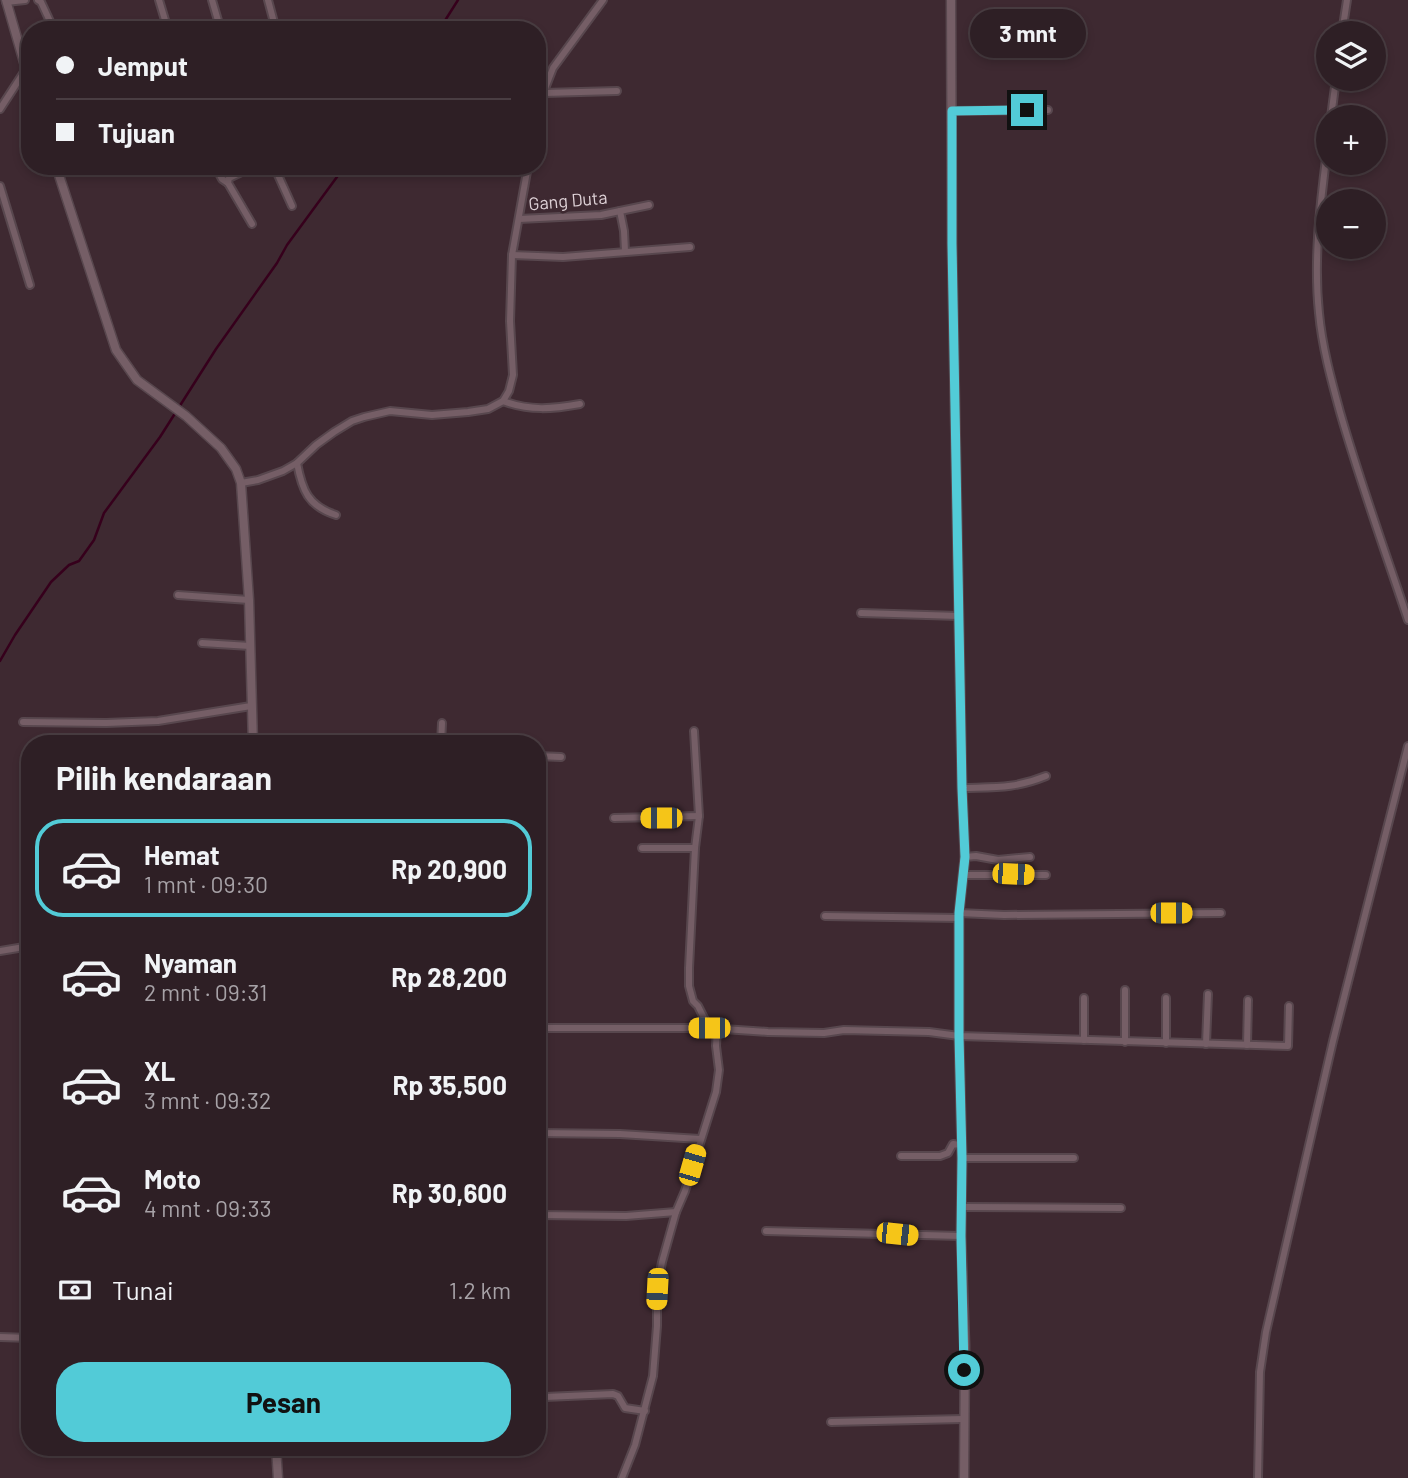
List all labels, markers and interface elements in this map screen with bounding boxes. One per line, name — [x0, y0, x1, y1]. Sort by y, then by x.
callout: 3 mnt — [969, 8, 1085, 57]
text: 3 mnt — [999, 19, 1057, 47]
map controls — [1316, 21, 1386, 259]
button: layers — [1316, 21, 1386, 91]
text: Jemput — [98, 50, 188, 81]
route end — [1011, 94, 1043, 126]
button: + — [1316, 105, 1386, 175]
text: Tujuan — [98, 117, 175, 148]
street label: Gang Duta — [527, 186, 608, 214]
button: − — [1316, 189, 1386, 259]
text: Pilih kendaraan — [56, 758, 272, 796]
car — [641, 808, 683, 829]
icon: car — [60, 837, 123, 900]
text: Hemat — [144, 839, 220, 870]
text: Rp 20,900 — [391, 853, 507, 884]
car — [992, 863, 1035, 885]
text: 1 mnt · 09:30 — [144, 870, 268, 898]
car — [1151, 903, 1193, 924]
icon: car — [60, 945, 123, 1008]
text: Nyaman — [144, 947, 237, 978]
text: Rp 28,200 — [391, 961, 507, 992]
text: 2 mnt · 09:31 — [144, 978, 267, 1006]
car — [689, 1018, 731, 1039]
icon: car — [60, 1053, 123, 1116]
text: XL — [144, 1055, 175, 1086]
text: Rp 35,500 — [392, 1069, 507, 1100]
text: 3 mnt · 09:32 — [144, 1086, 271, 1114]
car — [677, 1142, 708, 1188]
icon: car — [60, 1161, 123, 1224]
text: Moto — [144, 1163, 201, 1194]
text: Rp 30,600 — [392, 1177, 507, 1208]
text: 4 mnt · 09:33 — [144, 1194, 272, 1222]
car — [876, 1221, 919, 1247]
car — [646, 1267, 669, 1311]
icon: cash — [56, 1271, 94, 1309]
text: Tunai — [112, 1274, 174, 1305]
text: 1.2 km — [449, 1276, 511, 1304]
route start — [948, 1354, 980, 1386]
button: Pesan — [56, 1362, 511, 1442]

